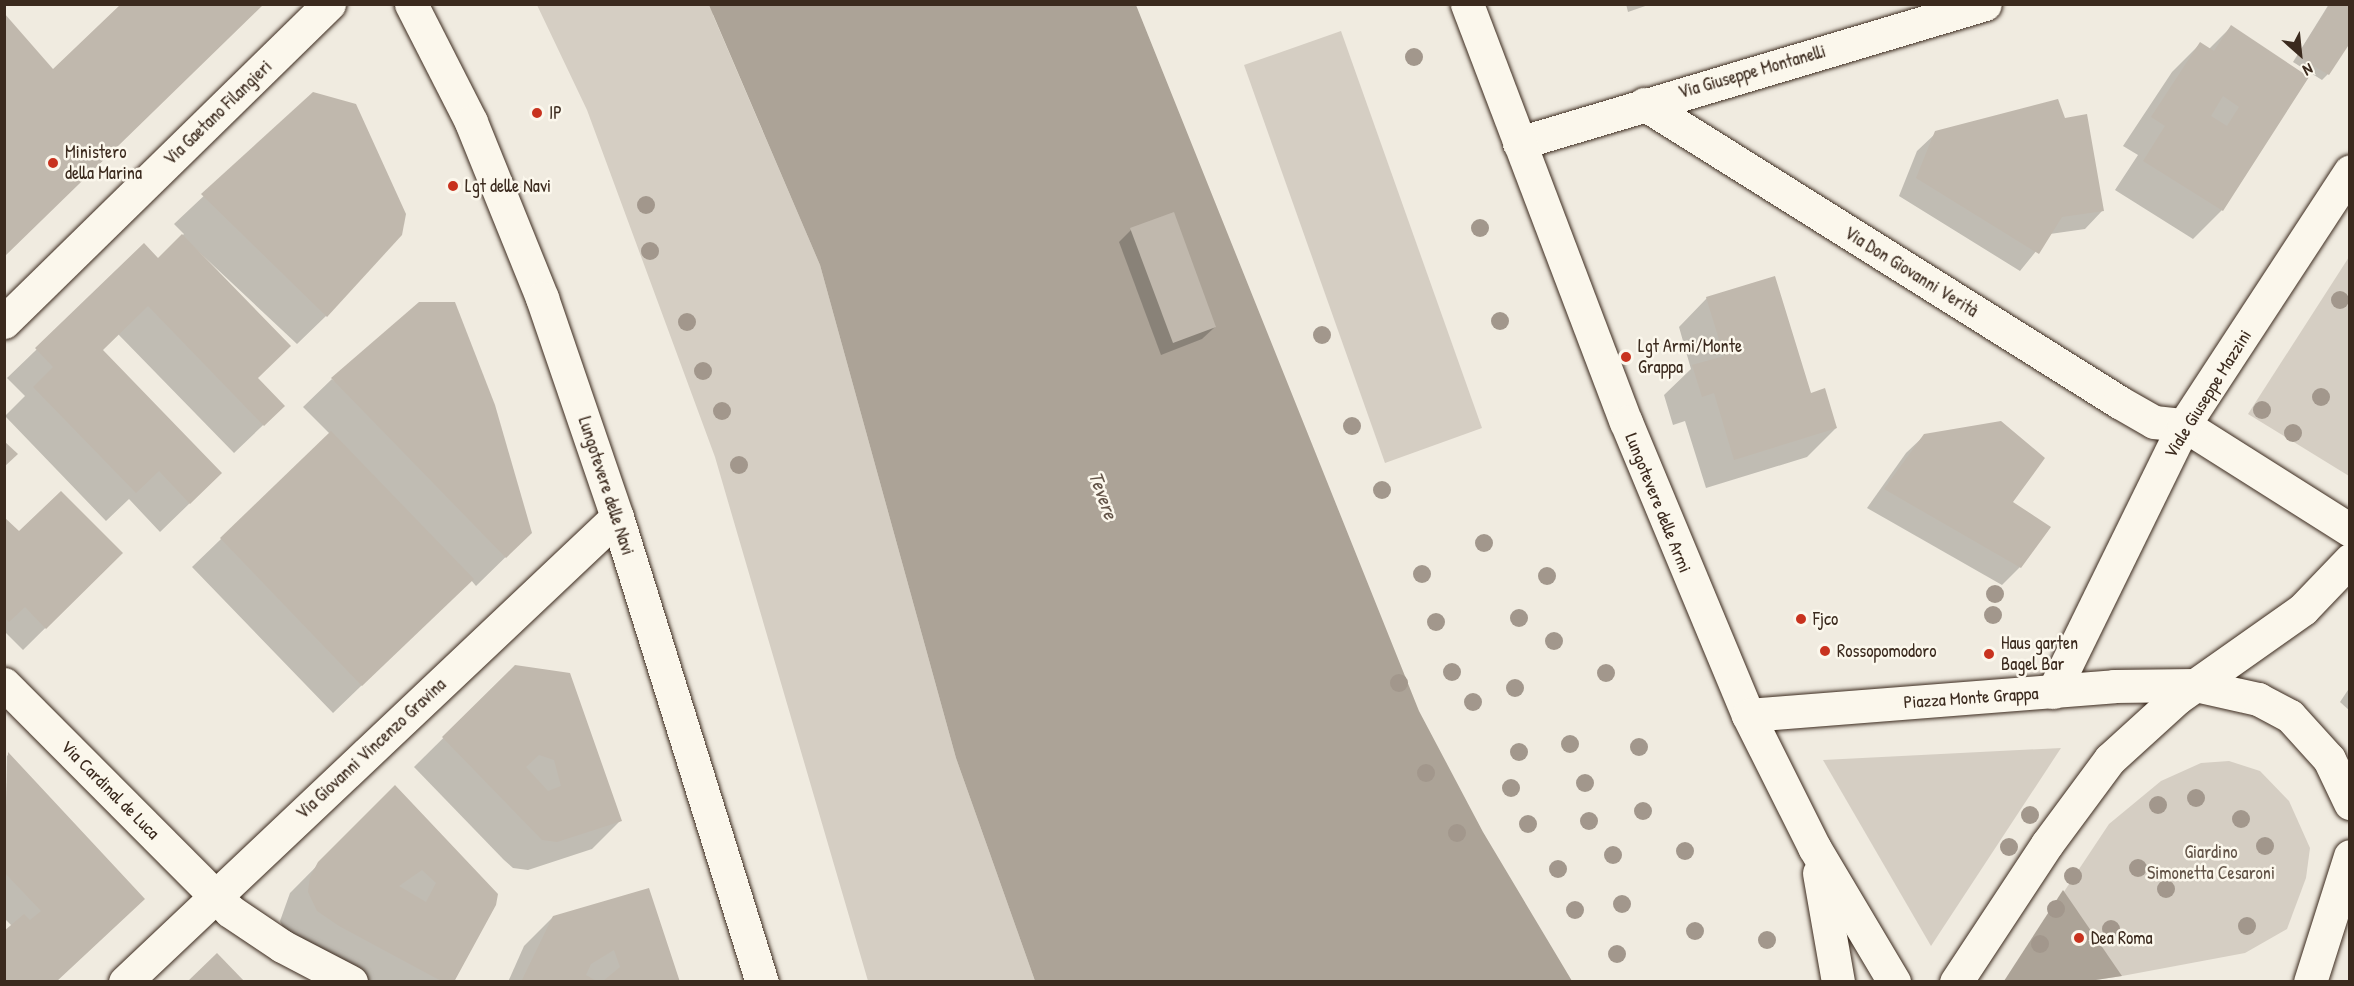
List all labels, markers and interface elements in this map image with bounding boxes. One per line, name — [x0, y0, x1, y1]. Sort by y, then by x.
north arrow — [2270, 24, 2330, 84]
street label: Via Giuseppe Montanelli — [1676, 41, 1828, 103]
street label: Via Gaetano Filangieri — [159, 56, 277, 170]
text: N — [2299, 58, 2317, 82]
place label: IP — [549, 102, 562, 124]
marker: IP — [530, 106, 544, 120]
place label: Ministero della Marina — [65, 142, 142, 184]
marker: Ministero della Marina — [46, 156, 60, 170]
place label: Lgt delle Navi — [465, 175, 551, 197]
marker: Lgt delle Navi — [446, 179, 460, 193]
street label: Via Don Giovanni Verità — [1840, 222, 1982, 322]
street label: Viale Giuseppe Mazzini — [2160, 326, 2256, 462]
place label: Lgt Armi/Monte Grappa — [1638, 336, 1742, 378]
marker: Lgt Armi/Monte Grappa — [1619, 350, 1633, 364]
street label: Lungotevere delle Navi — [573, 414, 639, 558]
street label: Lungotevere delle Armi — [1620, 430, 1696, 576]
water label: Tevere — [1084, 468, 1124, 522]
place label: Fjco — [1813, 608, 1838, 630]
marker: Fjco — [1794, 612, 1808, 626]
place label: Haus garten Bagel Bar — [2001, 633, 2078, 676]
place label: Rossopomodoro — [1837, 640, 1936, 662]
marker: Rossopomodoro — [1818, 644, 1832, 658]
marker: Haus garten Bagel Bar — [1982, 647, 1996, 661]
street label: Via Giovanni Vincenzo Gravina — [292, 674, 450, 824]
street label: Piazza Monte Grappa — [1903, 683, 2039, 713]
street label: Via Cardinal de Luca — [56, 736, 164, 844]
park label: Giardino Simonetta Cesaroni — [2147, 842, 2275, 884]
place label: Dea Roma — [2091, 927, 2153, 949]
marker: Dea Roma — [2072, 931, 2086, 945]

